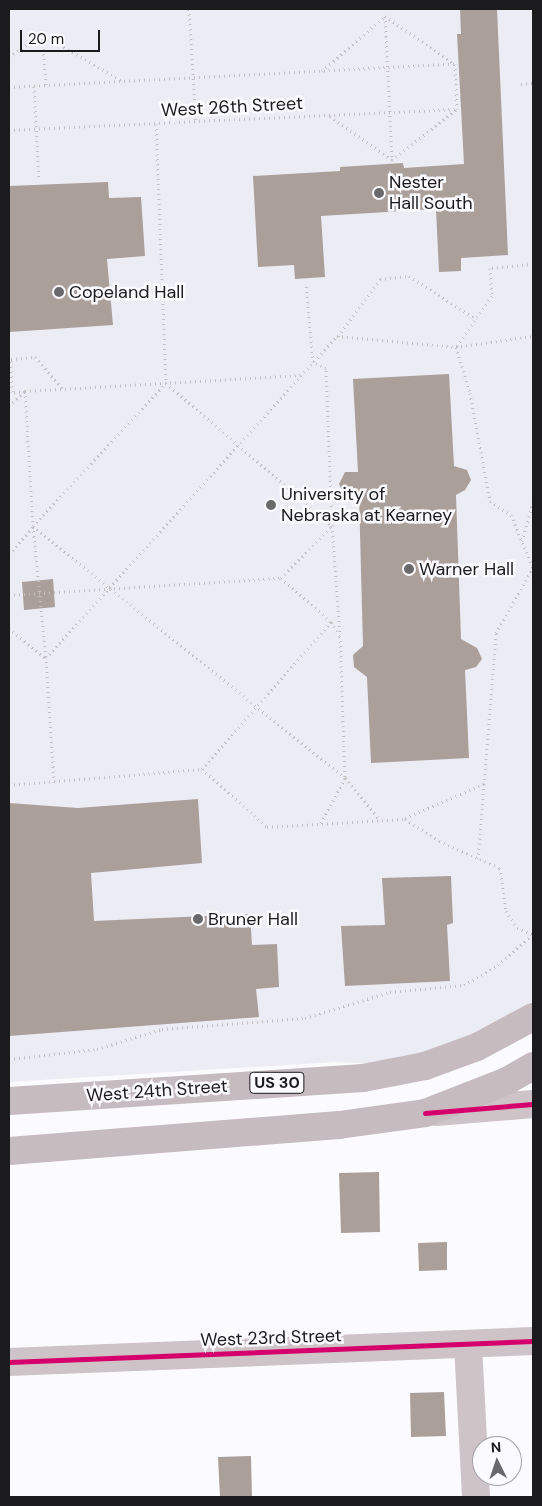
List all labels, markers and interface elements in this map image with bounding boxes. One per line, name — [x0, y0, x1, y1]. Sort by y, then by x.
scale bar — [22, 20, 102, 52]
text: 20 m — [28, 29, 64, 49]
street label: West 26th Street — [160, 92, 304, 122]
place label: Nester Hall South — [389, 172, 473, 214]
marker: Nester Hall South — [373, 187, 385, 199]
place label: Copeland Hall — [69, 281, 184, 303]
marker: Copeland Hall — [53, 286, 65, 298]
place label: University of Nebraska at Kearney — [281, 484, 452, 526]
marker: University of Nebraska at Kearney — [265, 499, 277, 511]
place label: Warner Hall — [419, 558, 514, 580]
marker: Warner Hall — [403, 563, 415, 575]
place label: Bruner Hall — [208, 908, 298, 930]
marker: Bruner Hall — [192, 913, 204, 925]
road number: US 30 — [248, 1070, 306, 1096]
street label: West 24th Street — [86, 1075, 228, 1107]
street label: West 23rd Street — [200, 1325, 342, 1351]
north arrow — [472, 1436, 522, 1486]
text: N — [490, 1438, 502, 1456]

